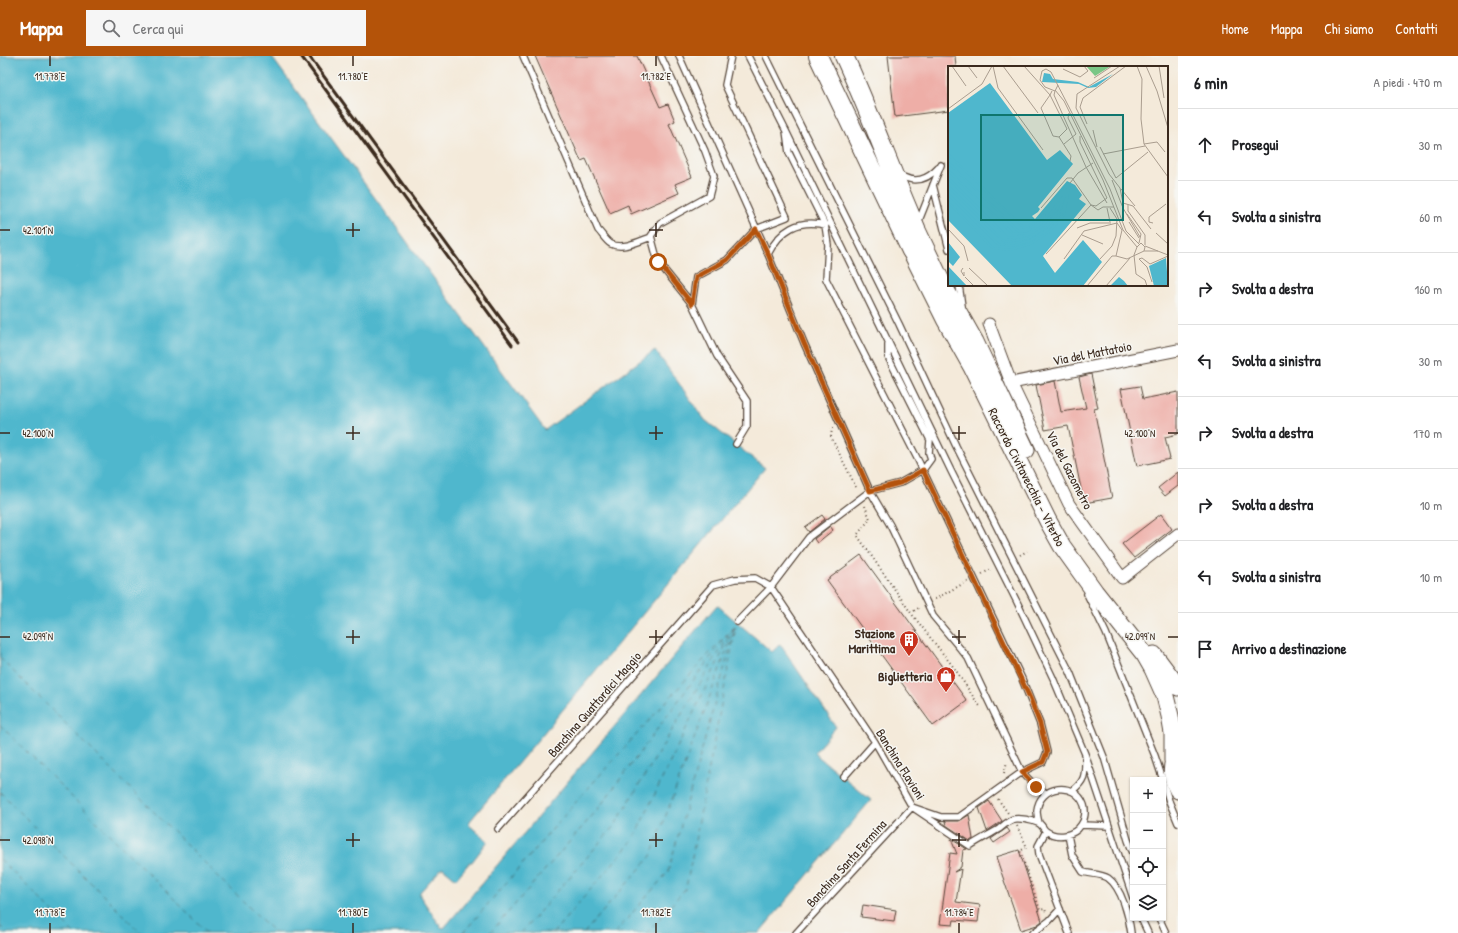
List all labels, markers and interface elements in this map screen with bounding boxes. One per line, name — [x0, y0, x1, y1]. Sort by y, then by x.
search box — [86, 10, 366, 46]
text: Mappa — [20, 15, 62, 41]
icon: search — [100, 17, 122, 39]
text: Cerca qui — [132, 18, 184, 39]
text: Home — [1222, 19, 1249, 38]
text: Mappa — [1271, 19, 1302, 38]
text: Chi siamo — [1324, 19, 1373, 38]
text: Contatti — [1395, 19, 1438, 38]
inset map — [948, 66, 1168, 286]
text: 11.778°E — [35, 70, 66, 83]
text: 11.780°E — [338, 70, 369, 83]
text: 11.782°E — [641, 70, 672, 83]
text: 6 min — [1194, 71, 1228, 94]
text: A piedi · 470 m — [1373, 73, 1442, 91]
icon: ahead — [1194, 134, 1216, 156]
text: Prosegui — [1232, 134, 1279, 155]
text: 30 m — [1419, 136, 1442, 154]
icon: left — [1194, 206, 1216, 228]
text: Svolta a sinistra — [1232, 206, 1321, 227]
text: 60 m — [1419, 208, 1442, 226]
text: 42.101°N — [23, 224, 53, 237]
route start — [649, 253, 667, 271]
icon: right — [1194, 278, 1216, 300]
text: Svolta a destra — [1232, 278, 1313, 299]
text: 160 m — [1414, 280, 1442, 298]
street label: Via del Mattatoio — [1051, 337, 1133, 369]
icon: left — [1194, 350, 1216, 372]
text: Svolta a sinistra — [1232, 350, 1321, 371]
text: 30 m — [1419, 352, 1442, 370]
street label: Raccordo Civitavecchia - Viterbo — [984, 405, 1070, 549]
icon: right — [1194, 422, 1216, 444]
text: Svolta a destra — [1232, 422, 1313, 443]
text: 170 m — [1413, 424, 1442, 442]
text: 42.100°N — [23, 427, 53, 440]
text: 42.100°N — [1125, 427, 1155, 440]
street label: Via del Gazometro — [1042, 428, 1098, 512]
icon: right — [1194, 494, 1216, 516]
text: Svolta a destra — [1232, 494, 1313, 515]
text: 10 m — [1420, 496, 1442, 514]
icon: left — [1194, 566, 1216, 588]
text: Svolta a sinistra — [1232, 566, 1321, 587]
text: 10 m — [1420, 568, 1442, 586]
place label: Stazione Marittima — [848, 624, 896, 657]
building icon: Stazione Marittima — [898, 629, 920, 657]
text: 42.099°N — [23, 630, 53, 643]
text: 42.099°N — [1125, 630, 1155, 643]
icon: arrive — [1194, 638, 1216, 660]
text: Arrivo a destinazione — [1232, 638, 1346, 659]
street label: Banchina Quattordici Maggio — [543, 647, 645, 761]
shop icon: Biglietteria — [935, 665, 957, 693]
place label: Biglietteria — [878, 667, 933, 686]
street label: Banchina Flavioni — [872, 725, 930, 803]
map controls — [1130, 777, 1166, 921]
button: + — [1130, 777, 1166, 813]
route end — [1027, 778, 1045, 796]
button: − — [1130, 813, 1166, 849]
street label: Banchina Santa Fermina — [802, 815, 890, 911]
text: 42.098°N — [23, 834, 53, 847]
button: locate — [1130, 849, 1166, 885]
button: layers — [1130, 885, 1166, 921]
text: 11.778°E — [35, 906, 66, 919]
text: 11.780°E — [338, 906, 369, 919]
text: 11.782°E — [641, 906, 672, 919]
text: 11.784°E — [944, 906, 974, 919]

